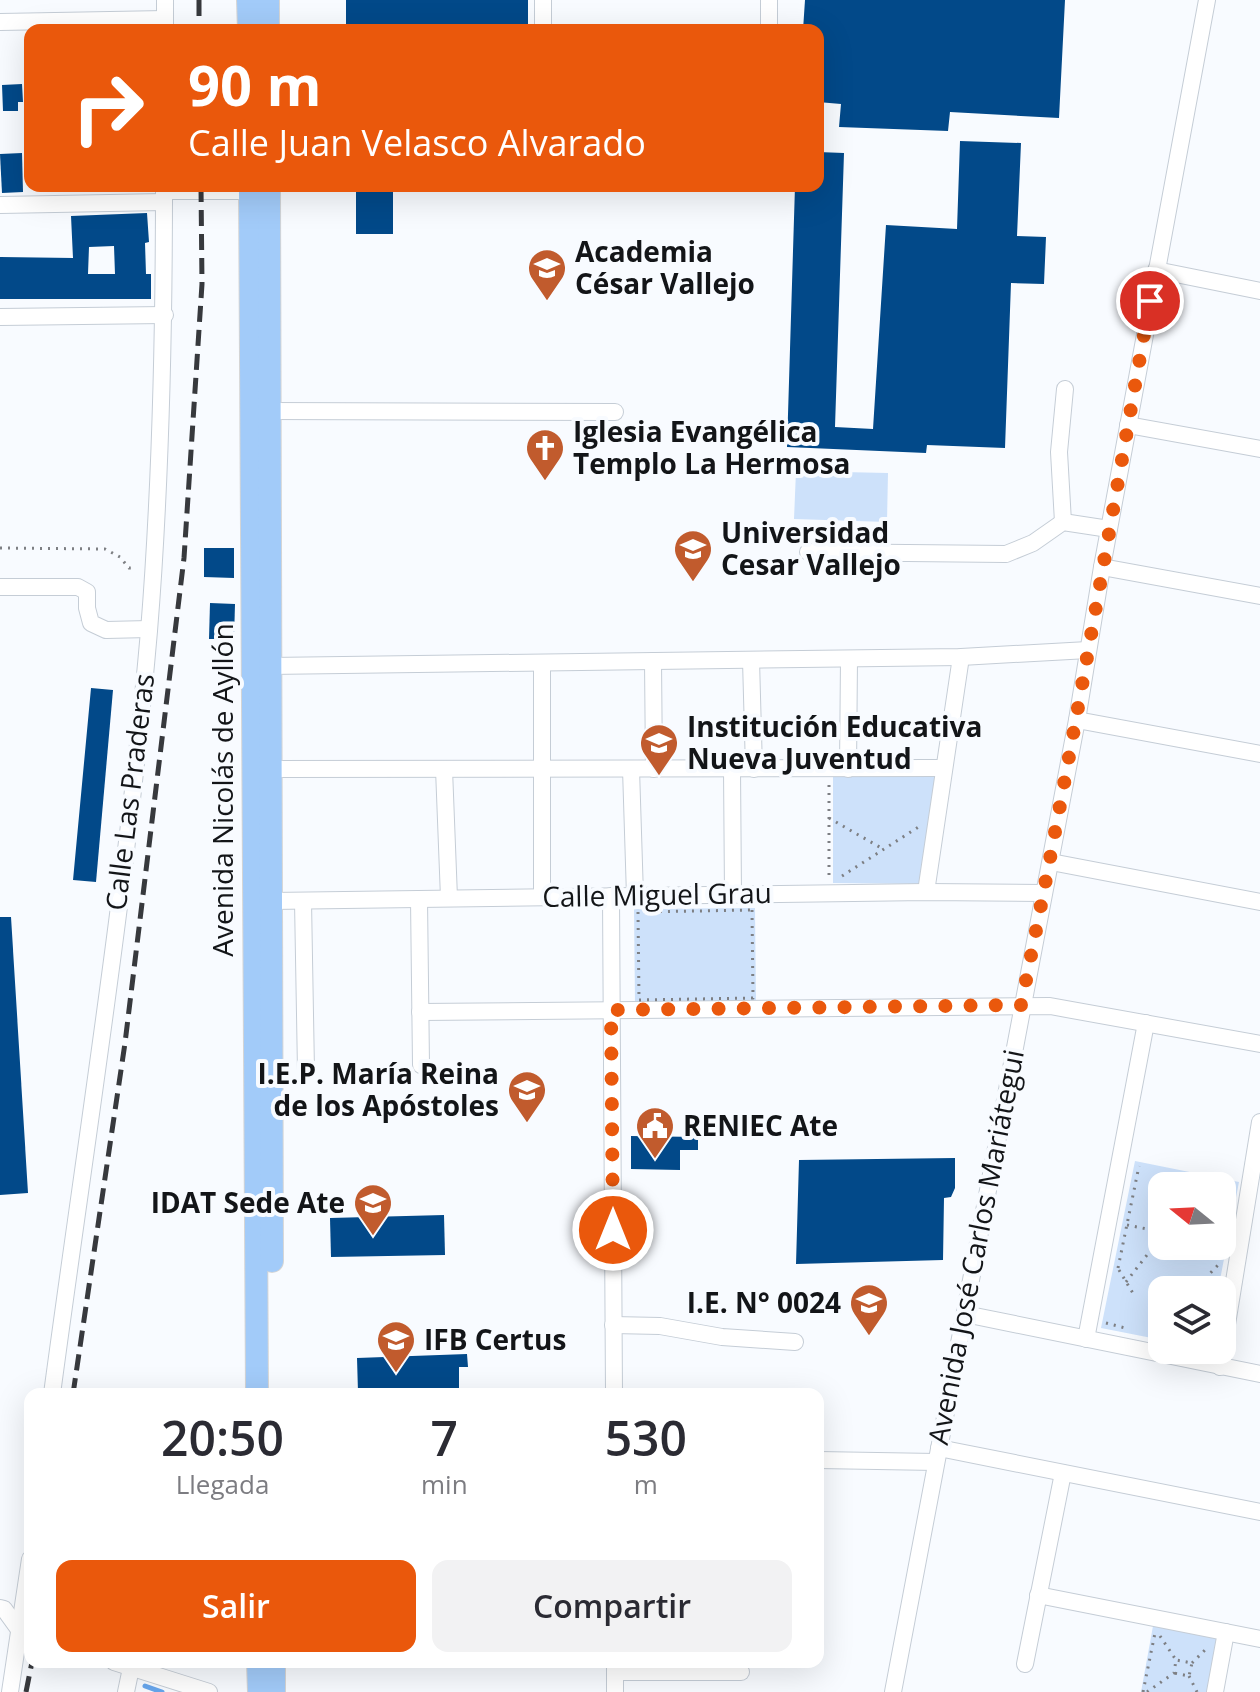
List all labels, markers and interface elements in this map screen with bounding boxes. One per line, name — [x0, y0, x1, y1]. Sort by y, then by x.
text: 90 m — [188, 46, 322, 122]
icon: right — [56, 56, 160, 160]
text: Calle Juan Velasco Alvarado — [188, 118, 646, 167]
place label: Academia César Vallejo — [575, 232, 755, 302]
school or university icon: Academia César Vallejo — [526, 247, 568, 302]
pin — [1116, 267, 1184, 335]
icon: arrive — [1128, 279, 1172, 323]
place label: Iglesia Evangélica Templo La Hermosa — [573, 412, 850, 482]
church icon: Iglesia Evangélica Templo La Hermosa — [524, 427, 566, 482]
place label: Universidad Cesar Vallejo — [721, 513, 901, 583]
school or university icon: Universidad Cesar Vallejo — [672, 528, 714, 583]
street label: Avenida Nicolás de Ayllón — [203, 623, 241, 957]
street label: Calle Las Praderas — [96, 671, 162, 912]
place label: Institución Educativa Nueva Juventud — [687, 707, 982, 777]
school or university icon: Institución Educativa Nueva Juventud — [638, 722, 680, 777]
street label: Calle Miguel Grau — [542, 873, 772, 915]
street label: Avenida José Carlos Mariátegui — [918, 1046, 1032, 1447]
place label: I.E.P. María Reina de los Apóstoles — [258, 1054, 499, 1124]
school or university icon: I.E.P. María Reina de los Apóstoles — [506, 1069, 548, 1124]
public building icon: RENIEC Ate — [634, 1105, 676, 1160]
place label: RENIEC Ate — [683, 1106, 838, 1144]
north arrow — [1148, 1172, 1236, 1260]
map controls — [1148, 1172, 1236, 1364]
school or university icon: IDAT Sede Ate — [352, 1182, 394, 1237]
place label: IDAT Sede Ate — [151, 1183, 345, 1221]
position arrow — [571, 1188, 655, 1272]
button: layers — [1148, 1276, 1236, 1364]
school or university icon: I.E. N° 0024 — [848, 1282, 890, 1337]
place label: I.E. N° 0024 — [687, 1283, 841, 1321]
school or university icon: IFB Certus — [375, 1319, 417, 1374]
place label: IFB Certus — [424, 1320, 566, 1358]
text: 20:50 — [161, 1405, 284, 1470]
text: 7 — [431, 1405, 458, 1470]
text: 530 — [605, 1405, 687, 1470]
text: Llegada — [176, 1466, 269, 1502]
text: min — [421, 1466, 468, 1502]
text: m — [634, 1466, 658, 1502]
button: Salir — [56, 1560, 416, 1652]
button: Compartir — [432, 1560, 792, 1652]

